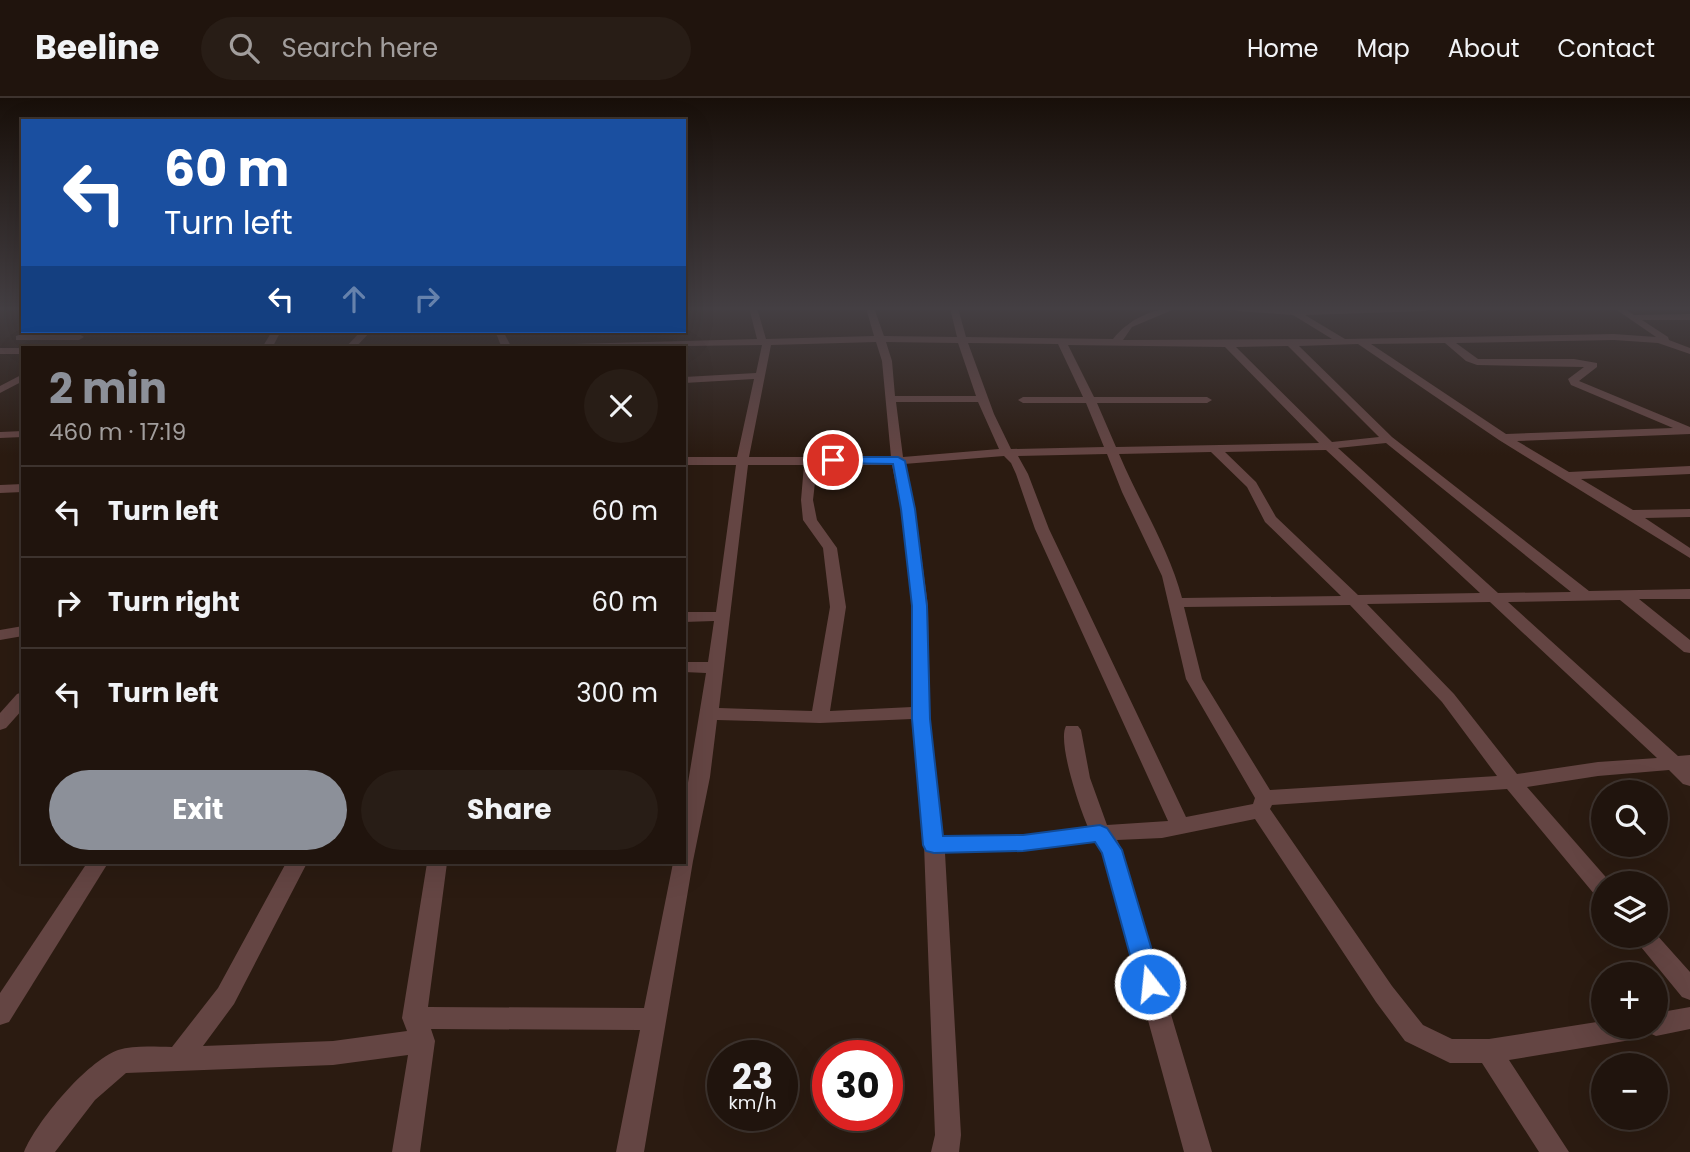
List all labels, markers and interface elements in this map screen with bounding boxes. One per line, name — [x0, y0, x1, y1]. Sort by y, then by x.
search box — [201, 17, 691, 80]
text: Beeline — [35, 24, 159, 71]
icon: search — [225, 29, 263, 67]
text: Search here — [281, 30, 438, 66]
text: Home — [1247, 32, 1319, 65]
text: Map — [1357, 32, 1410, 65]
text: About — [1448, 32, 1519, 65]
text: Contact — [1557, 32, 1655, 65]
text: 60 m — [164, 135, 289, 203]
icon: left — [49, 147, 140, 238]
text: Turn left — [164, 200, 293, 245]
icon: left — [262, 280, 300, 318]
icon: ahead — [335, 280, 373, 318]
icon: right — [408, 280, 446, 318]
text: 2 min — [49, 359, 167, 418]
button: close — [584, 369, 658, 443]
text: 460 m · 17:19 — [49, 416, 186, 448]
pin — [803, 430, 863, 490]
icon: arrive — [814, 441, 852, 479]
icon: left — [49, 493, 87, 531]
text: Turn left — [108, 493, 219, 529]
text: 60 m — [591, 493, 658, 529]
icon: right — [49, 584, 87, 622]
text: Turn right — [108, 584, 240, 620]
text: 60 m — [591, 584, 658, 620]
icon: left — [49, 675, 87, 713]
text: Turn left — [108, 675, 219, 711]
text: 300 m — [576, 675, 658, 711]
button: Exit — [49, 770, 347, 850]
button: Share — [361, 770, 658, 850]
map controls — [1591, 780, 1668, 1130]
button: search — [1591, 780, 1668, 857]
button: layers — [1591, 871, 1668, 948]
position arrow — [1113, 947, 1187, 1021]
button: + — [1591, 962, 1668, 1039]
speed limit sign: 30 — [812, 1040, 903, 1131]
text: 23 — [732, 1052, 773, 1101]
button: − — [1591, 1053, 1668, 1130]
text: km/h — [729, 1090, 776, 1115]

